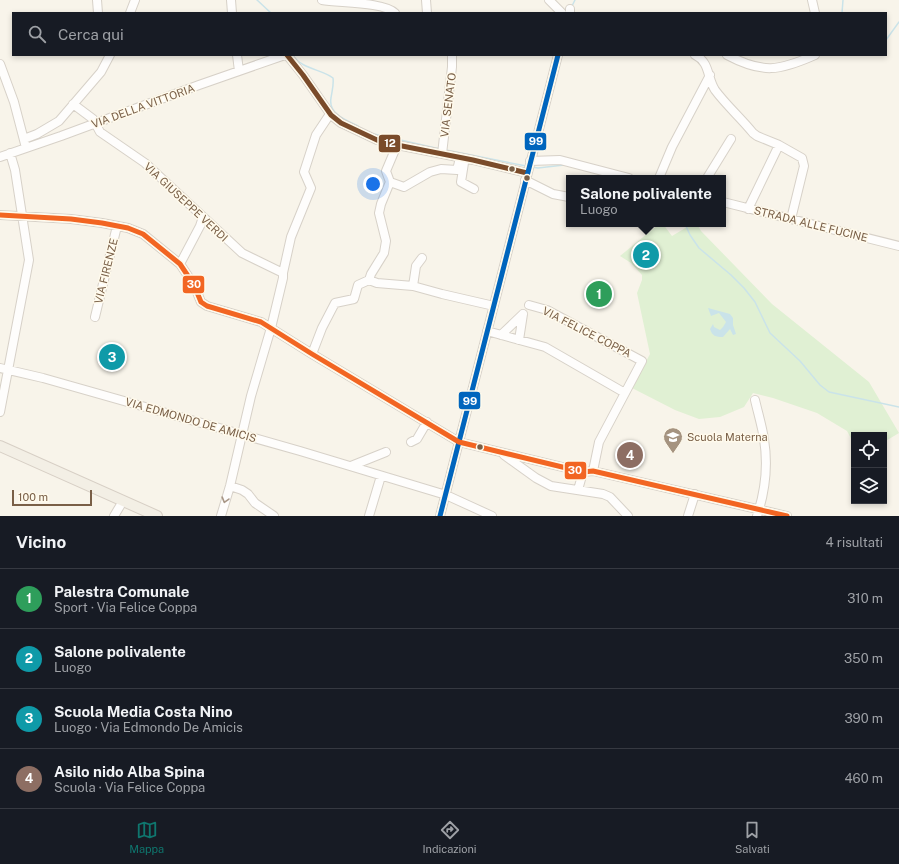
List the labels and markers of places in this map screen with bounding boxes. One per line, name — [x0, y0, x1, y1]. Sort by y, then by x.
unlabelled marker — [507, 164, 517, 174]
unlabelled marker — [522, 173, 532, 183]
pin: 2 — [633, 240, 659, 270]
pin: 1 — [586, 279, 612, 309]
pin: 3 — [99, 342, 125, 372]
school or university icon: Scuola Materna — [662, 426, 684, 454]
place label: Scuola Materna — [687, 431, 768, 443]
pin: 4 — [617, 440, 643, 470]
unlabelled marker — [475, 442, 485, 452]

